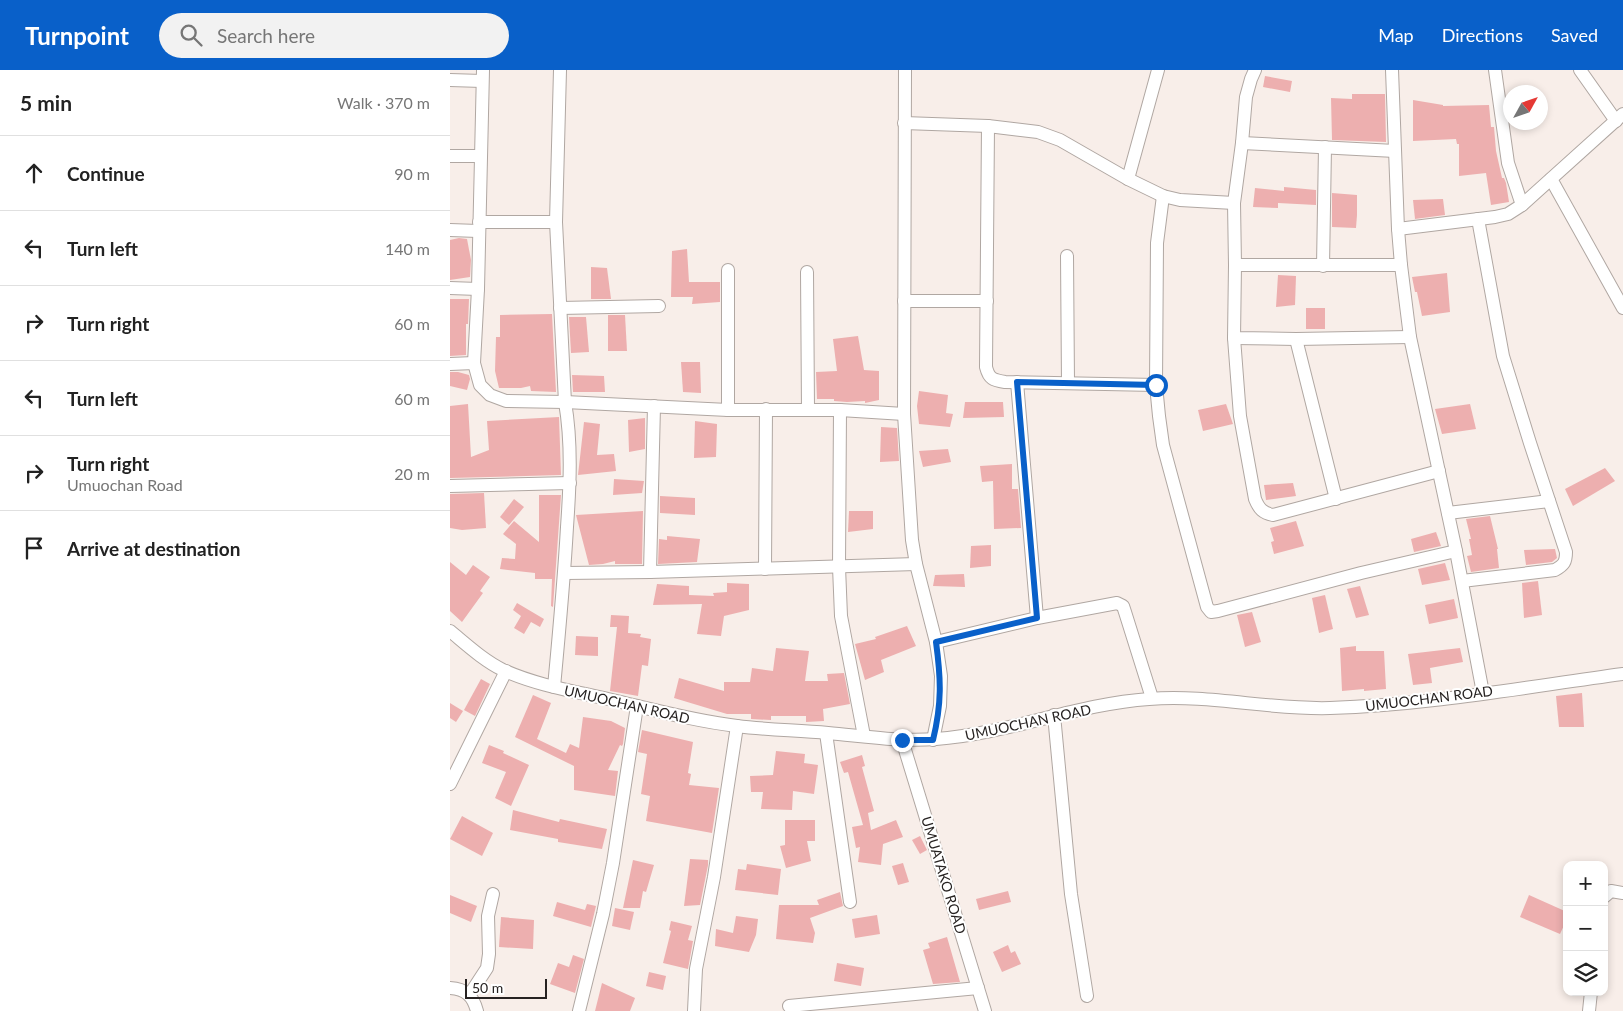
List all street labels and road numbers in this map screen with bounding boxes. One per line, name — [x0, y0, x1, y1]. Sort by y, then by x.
street label: UMUOCHAN ROAD — [563, 681, 691, 727]
street label: UMUOCHAN ROAD — [1364, 682, 1494, 714]
street label: UMUOCHAN ROAD — [963, 700, 1093, 744]
street label: UMUATAKO ROAD — [918, 814, 970, 936]

